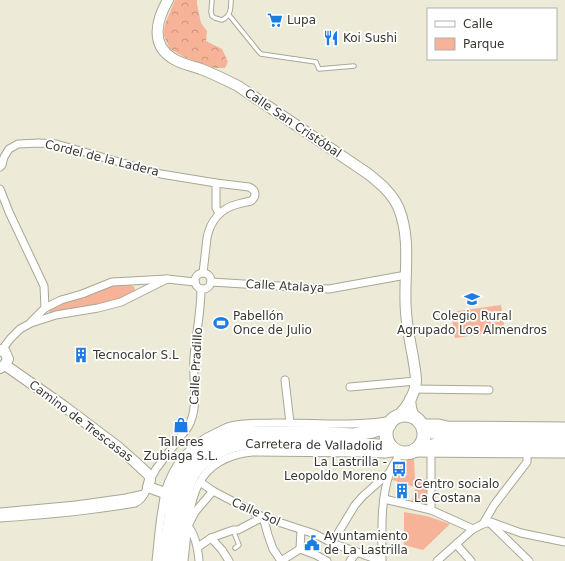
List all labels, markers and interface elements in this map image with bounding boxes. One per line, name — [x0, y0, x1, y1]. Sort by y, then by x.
legend — [427, 8, 557, 60]
supermarket icon: Lupa — [266, 11, 284, 29]
place label: Lupa — [287, 13, 316, 27]
text: Calle — [463, 17, 493, 31]
restaurant icon: Koi Sushi — [322, 29, 340, 47]
place label: Koi Sushi — [343, 31, 397, 45]
text: Parque — [463, 37, 504, 51]
street label: Calle San Cristóbal — [242, 86, 344, 160]
street label: Cordel de la Ladera — [43, 137, 161, 179]
street label: Calle Atalaya — [245, 277, 325, 295]
school or university icon: Colegio Rural Agrupado Los Almendros — [463, 290, 481, 308]
place label: Pabellón Once de Julio — [233, 309, 312, 337]
place label: Colegio Rural Agrupado Los Almendros — [397, 309, 547, 337]
sports icon: Pabellón Once de Julio — [212, 314, 230, 332]
street label: Calle Pradillo — [187, 327, 205, 405]
building icon: Tecnocalor S.L — [72, 346, 90, 364]
place label: Tecnocalor S.L — [92, 348, 179, 362]
street label: Camino de Trescasas — [26, 377, 136, 465]
shop icon: Talleres Zubiaga S.L. — [172, 416, 190, 434]
place label: Talleres Zubiaga S.L. — [144, 435, 218, 463]
street label: Carretera de Valladolid — [245, 437, 383, 453]
place label: La Lastrilla - Leopoldo Moreno — [284, 455, 387, 483]
bus stop icon: La Lastrilla - Leopoldo Moreno — [390, 460, 408, 478]
place label: Centro socialo La Costana — [414, 477, 499, 505]
building icon: Centro socialo La Costana — [393, 482, 411, 500]
street label: Calle Sol — [229, 495, 283, 529]
place label: Ayuntamiento de La Lastrilla — [324, 529, 408, 557]
public building icon: Ayuntamiento de La Lastrilla — [303, 534, 321, 552]

